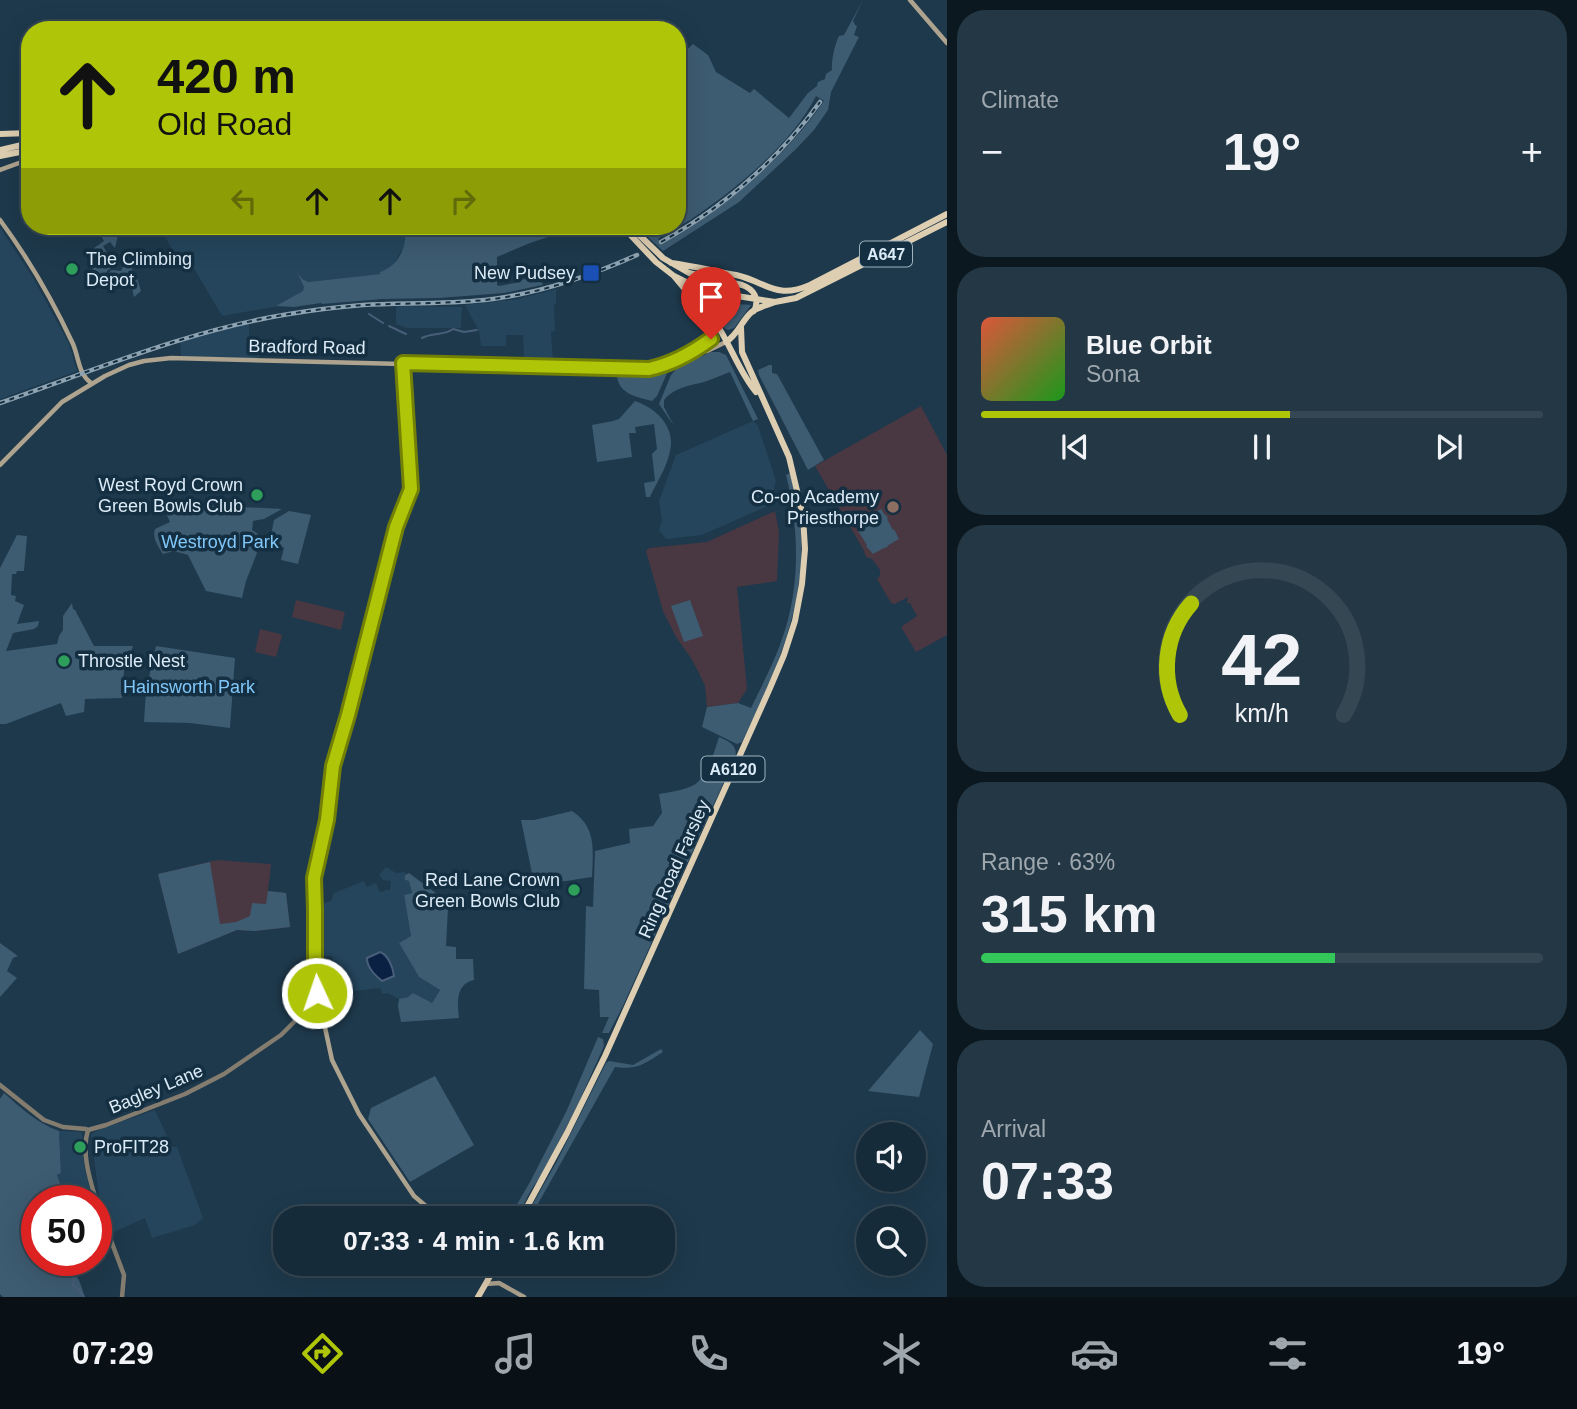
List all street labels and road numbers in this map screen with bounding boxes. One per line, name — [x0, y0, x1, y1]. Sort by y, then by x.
road number: A647 — [860, 242, 912, 266]
street label: Bradford Road — [248, 336, 366, 358]
road number: A6120 — [702, 756, 764, 782]
street label: Ring Road Farsley — [635, 797, 713, 941]
street label: Bagley Lane — [106, 1060, 206, 1118]

